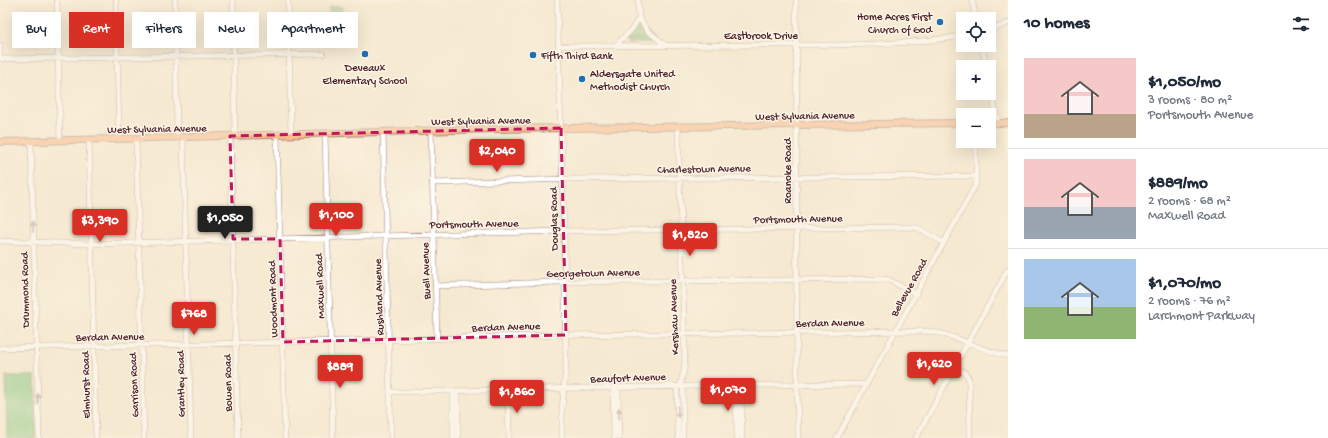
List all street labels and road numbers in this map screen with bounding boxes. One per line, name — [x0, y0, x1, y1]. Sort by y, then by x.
street label: Eastbrook Drive — [724, 31, 798, 43]
street label: West Sylvania Avenue — [755, 110, 855, 124]
street label: West Sylvania Avenue — [431, 115, 531, 129]
street label: West Sylvania Avenue — [107, 123, 207, 137]
street label: Roanoke Road — [783, 137, 795, 204]
street label: Charlestown Avenue — [657, 163, 751, 177]
street label: Douglas Road — [548, 186, 562, 252]
street label: Portsmouth Avenue — [752, 213, 843, 227]
street label: Portsmouth Avenue — [428, 218, 519, 232]
street label: Buell Avenue — [420, 242, 434, 301]
street label: Drummond Road — [19, 250, 33, 329]
street label: Maxwell Road — [314, 252, 328, 319]
street label: Bellevue Road — [888, 256, 931, 320]
street label: Rushland Avenue — [373, 258, 387, 336]
street label: Woodmont Road — [267, 259, 281, 338]
street label: Georgetown Avenue — [546, 267, 640, 281]
street label: Kershaw Avenue — [668, 278, 682, 355]
street label: Berdan Avenue — [795, 317, 865, 331]
street label: Berdan Avenue — [471, 321, 541, 335]
street label: Berdan Avenue — [75, 331, 145, 345]
street label: Grantley Road — [175, 349, 189, 417]
street label: Elmhurst Road — [80, 350, 94, 419]
street label: Garrison Road — [128, 351, 142, 418]
street label: Bowen Road — [222, 353, 236, 413]
street label: Beaufort Avenue — [589, 371, 666, 386]

